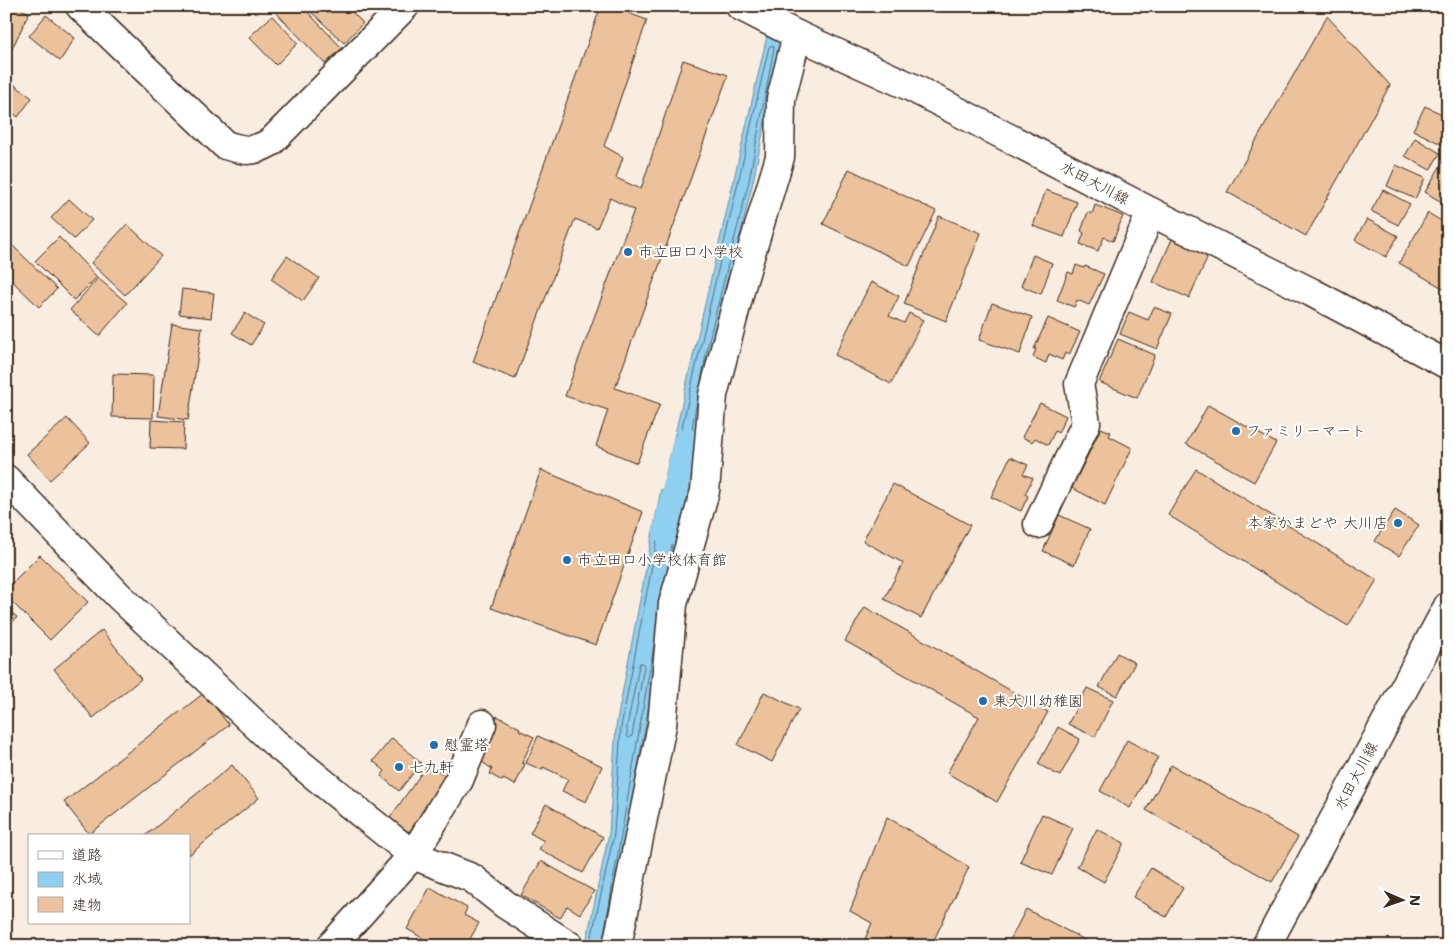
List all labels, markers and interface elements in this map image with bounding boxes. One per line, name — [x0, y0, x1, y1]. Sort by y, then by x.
street label: 水田大川線 — [1057, 157, 1133, 209]
place label: 市立田口小学校 — [638, 242, 743, 262]
marker: 市立田口小学校 — [622, 246, 634, 258]
place label: ファミリーマート — [1246, 421, 1366, 441]
marker: ファミリーマート — [1230, 425, 1242, 437]
place label: 本家かまどや 大川店 — [1247, 513, 1388, 533]
marker: 本家かまどや 大川店 — [1392, 517, 1404, 529]
place label: 市立田口小学校体育館 — [577, 550, 727, 570]
marker: 市立田口小学校体育館 — [561, 554, 573, 566]
place label: 東大川幼稚園 — [993, 691, 1083, 711]
marker: 東大川幼稚園 — [977, 695, 989, 707]
place label: 慰霊塔 — [444, 735, 489, 755]
street label: 水田大川線 — [1330, 738, 1382, 814]
marker: 慰霊塔 — [428, 739, 440, 751]
place label: 七九軒 — [409, 757, 454, 777]
marker: 七九軒 — [393, 761, 405, 773]
legend — [28, 834, 190, 924]
text: 道路 — [72, 845, 102, 865]
text: 水域 — [72, 869, 102, 889]
north arrow — [1376, 874, 1426, 924]
text: 建物 — [72, 895, 102, 915]
text: N — [1406, 895, 1424, 906]

